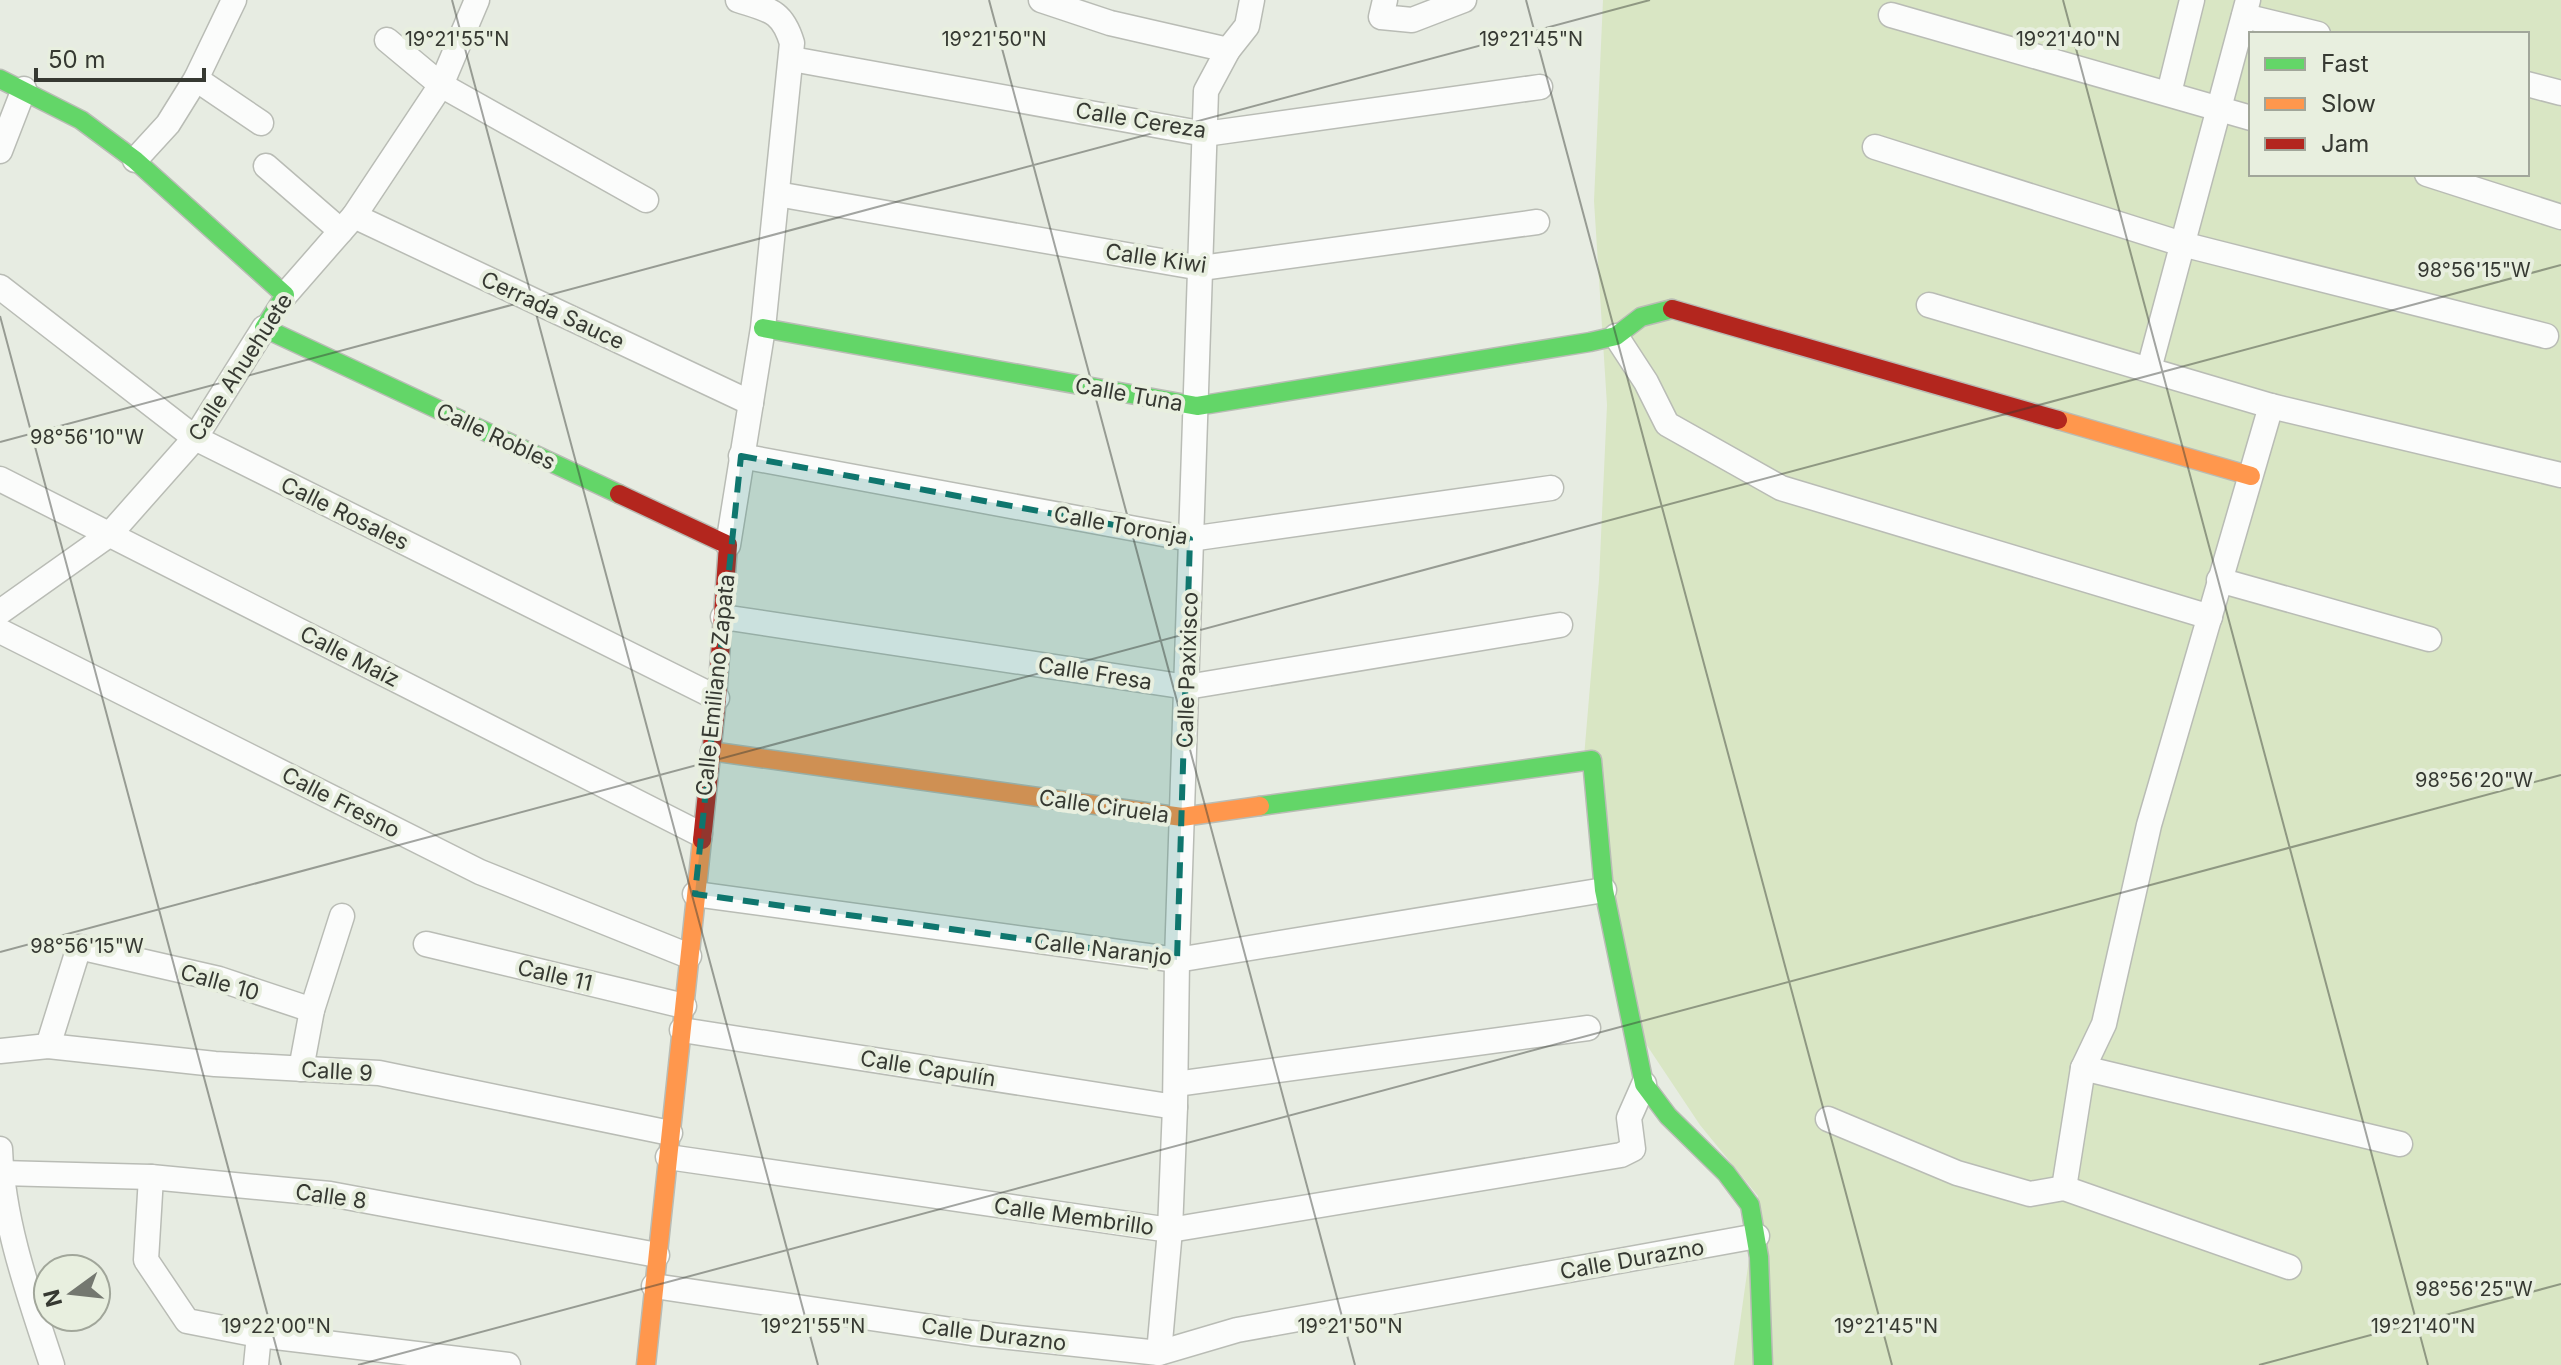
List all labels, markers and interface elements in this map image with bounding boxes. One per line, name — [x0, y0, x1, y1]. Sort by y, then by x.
text: 19°21'55"N — [405, 27, 509, 51]
text: 19°21'50"N — [941, 27, 1047, 51]
text: 19°21'45"N — [1479, 27, 1583, 51]
text: 19°21'40"N — [2016, 27, 2120, 51]
scale bar — [36, 32, 204, 82]
legend — [2249, 32, 2529, 176]
text: 50 m — [48, 45, 106, 74]
text: Fast — [2321, 49, 2369, 78]
text: Slow — [2321, 89, 2376, 118]
street label: Calle Cereza — [1074, 97, 1208, 143]
text: Jam — [2321, 129, 2369, 158]
street label: Calle Kiwi — [1104, 238, 1208, 278]
text: 98°56'15"W — [2417, 258, 2531, 282]
street label: Cerrada Sauce — [477, 265, 629, 355]
street label: Calle Ahuehuete — [183, 288, 297, 446]
street label: Calle Tuna — [1073, 372, 1185, 416]
street label: Calle Robles — [432, 397, 560, 475]
text: 98°56'10"W — [30, 425, 144, 449]
street label: Calle Rosales — [277, 471, 413, 555]
street label: Calle Toronja — [1052, 500, 1190, 550]
street label: Calle Emiliano Zapata — [690, 573, 740, 797]
street label: Calle Paxixisco — [1171, 591, 1203, 749]
street label: Calle Maíz — [296, 620, 404, 692]
street label: Calle Fresa — [1036, 651, 1154, 695]
street label: Calle Fresno — [278, 761, 404, 843]
text: 98°56'20"W — [2415, 768, 2533, 792]
street label: Calle Ciruela — [1037, 784, 1171, 828]
street label: Calle Naranjo — [1032, 928, 1174, 970]
text: 98°56'15"W — [30, 934, 144, 958]
street label: Calle 11 — [515, 954, 595, 996]
street label: Calle 10 — [178, 958, 262, 1006]
street label: Calle Capulín — [858, 1044, 998, 1092]
street label: Calle 9 — [300, 1056, 374, 1086]
street label: Calle 8 — [294, 1178, 368, 1214]
street label: Calle Membrillo — [992, 1192, 1156, 1240]
street label: Calle Durazno — [1558, 1234, 1706, 1284]
north arrow — [32, 1253, 112, 1333]
text: 98°56'25"W — [2415, 1277, 2533, 1301]
text: N — [38, 1287, 67, 1310]
street label: Calle Durazno — [920, 1312, 1068, 1356]
text: 19°22'00"N — [221, 1314, 331, 1338]
text: 19°21'55"N — [761, 1314, 865, 1338]
text: 19°21'50"N — [1297, 1314, 1403, 1338]
text: 19°21'45"N — [1834, 1314, 1938, 1338]
text: 19°21'40"N — [2371, 1314, 2475, 1338]

